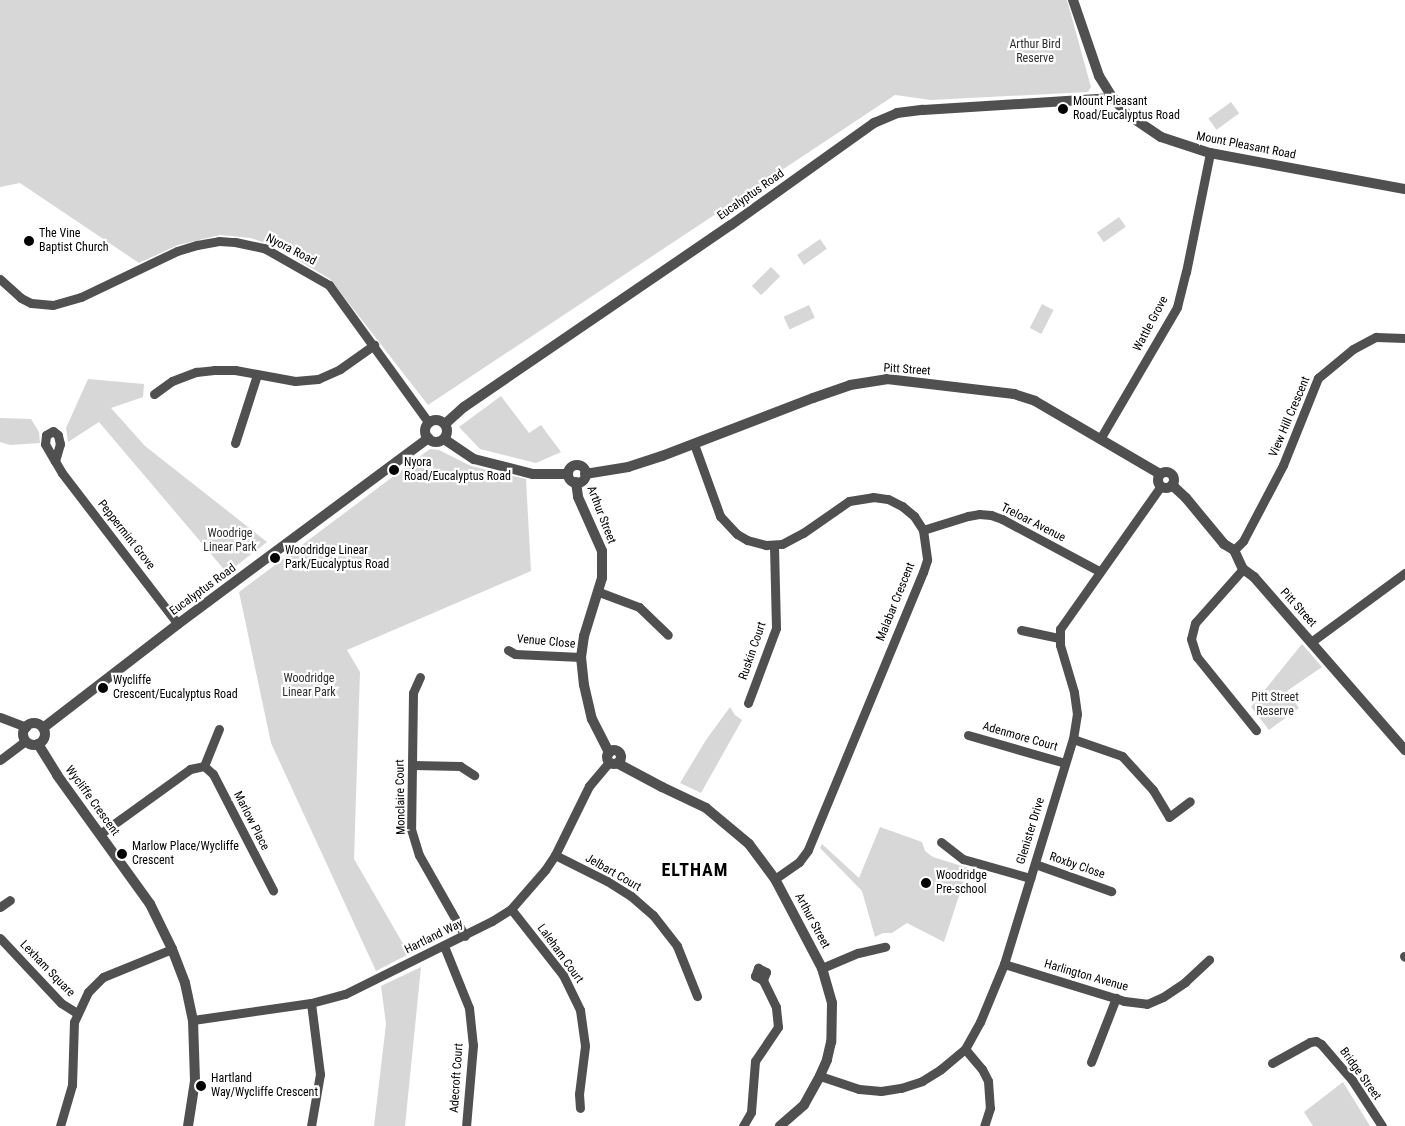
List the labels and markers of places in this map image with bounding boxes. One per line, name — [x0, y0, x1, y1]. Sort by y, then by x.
place label: Mount Pleasant Road/Eucalyptus Road — [1073, 95, 1180, 123]
marker: Mount Pleasant Road/Eucalyptus Road — [1057, 103, 1069, 115]
place label: The Vine Baptist Church — [39, 227, 109, 255]
marker: The Vine Baptist Church — [23, 235, 35, 247]
place label: Nyora Road/Eucalyptus Road — [404, 456, 511, 484]
marker: Nyora Road/Eucalyptus Road — [388, 464, 400, 476]
place label: Woodridge Linear Park/Eucalyptus Road — [285, 544, 389, 572]
marker: Woodridge Linear Park/Eucalyptus Road — [269, 552, 281, 564]
place label: Wycliffe Crescent/Eucalyptus Road — [113, 674, 238, 702]
marker: Wycliffe Crescent/Eucalyptus Road — [97, 682, 109, 694]
place label: Marlow Place/Wycliffe Crescent — [132, 840, 239, 868]
marker: Marlow Place/Wycliffe Crescent — [116, 848, 128, 860]
place label: Woodridge Pre-school — [936, 869, 987, 897]
marker: Woodridge Pre-school — [920, 877, 932, 889]
place label: Hartland Way/Wycliffe Crescent — [211, 1072, 318, 1100]
marker: Hartland Way/Wycliffe Crescent — [195, 1080, 207, 1092]

